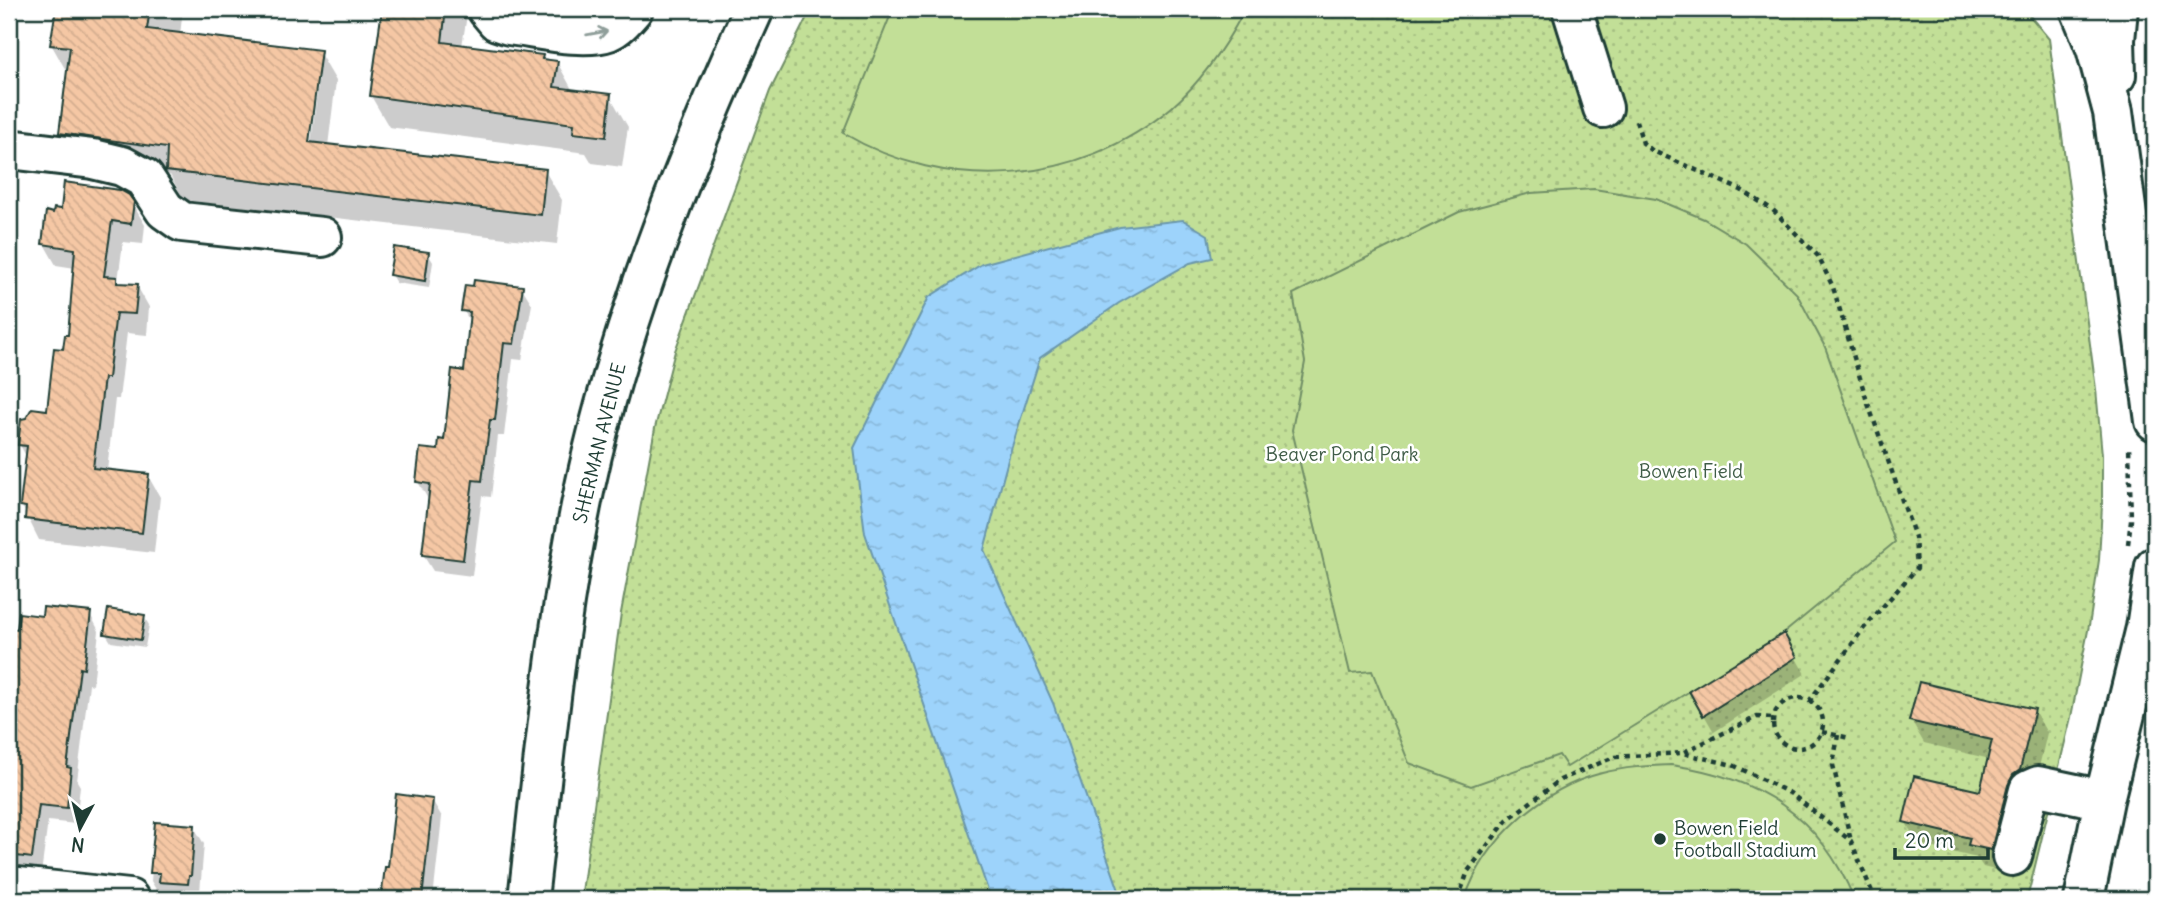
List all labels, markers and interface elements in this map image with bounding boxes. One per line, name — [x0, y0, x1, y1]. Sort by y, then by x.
one-way arrow — [585, 26, 608, 39]
street label: SHERMAN AVENUE — [567, 360, 631, 526]
park label: Beaver Pond Park — [1266, 442, 1419, 466]
park label: Bowen Field — [1639, 459, 1743, 483]
north arrow — [46, 792, 116, 862]
place label: Bowen Field Football Stadium — [1674, 816, 1817, 862]
scale bar — [1895, 817, 1987, 861]
text: 20 m — [1905, 827, 1954, 854]
marker: Bowen Field Football Stadium — [1652, 831, 1668, 847]
text: N — [70, 832, 86, 858]

